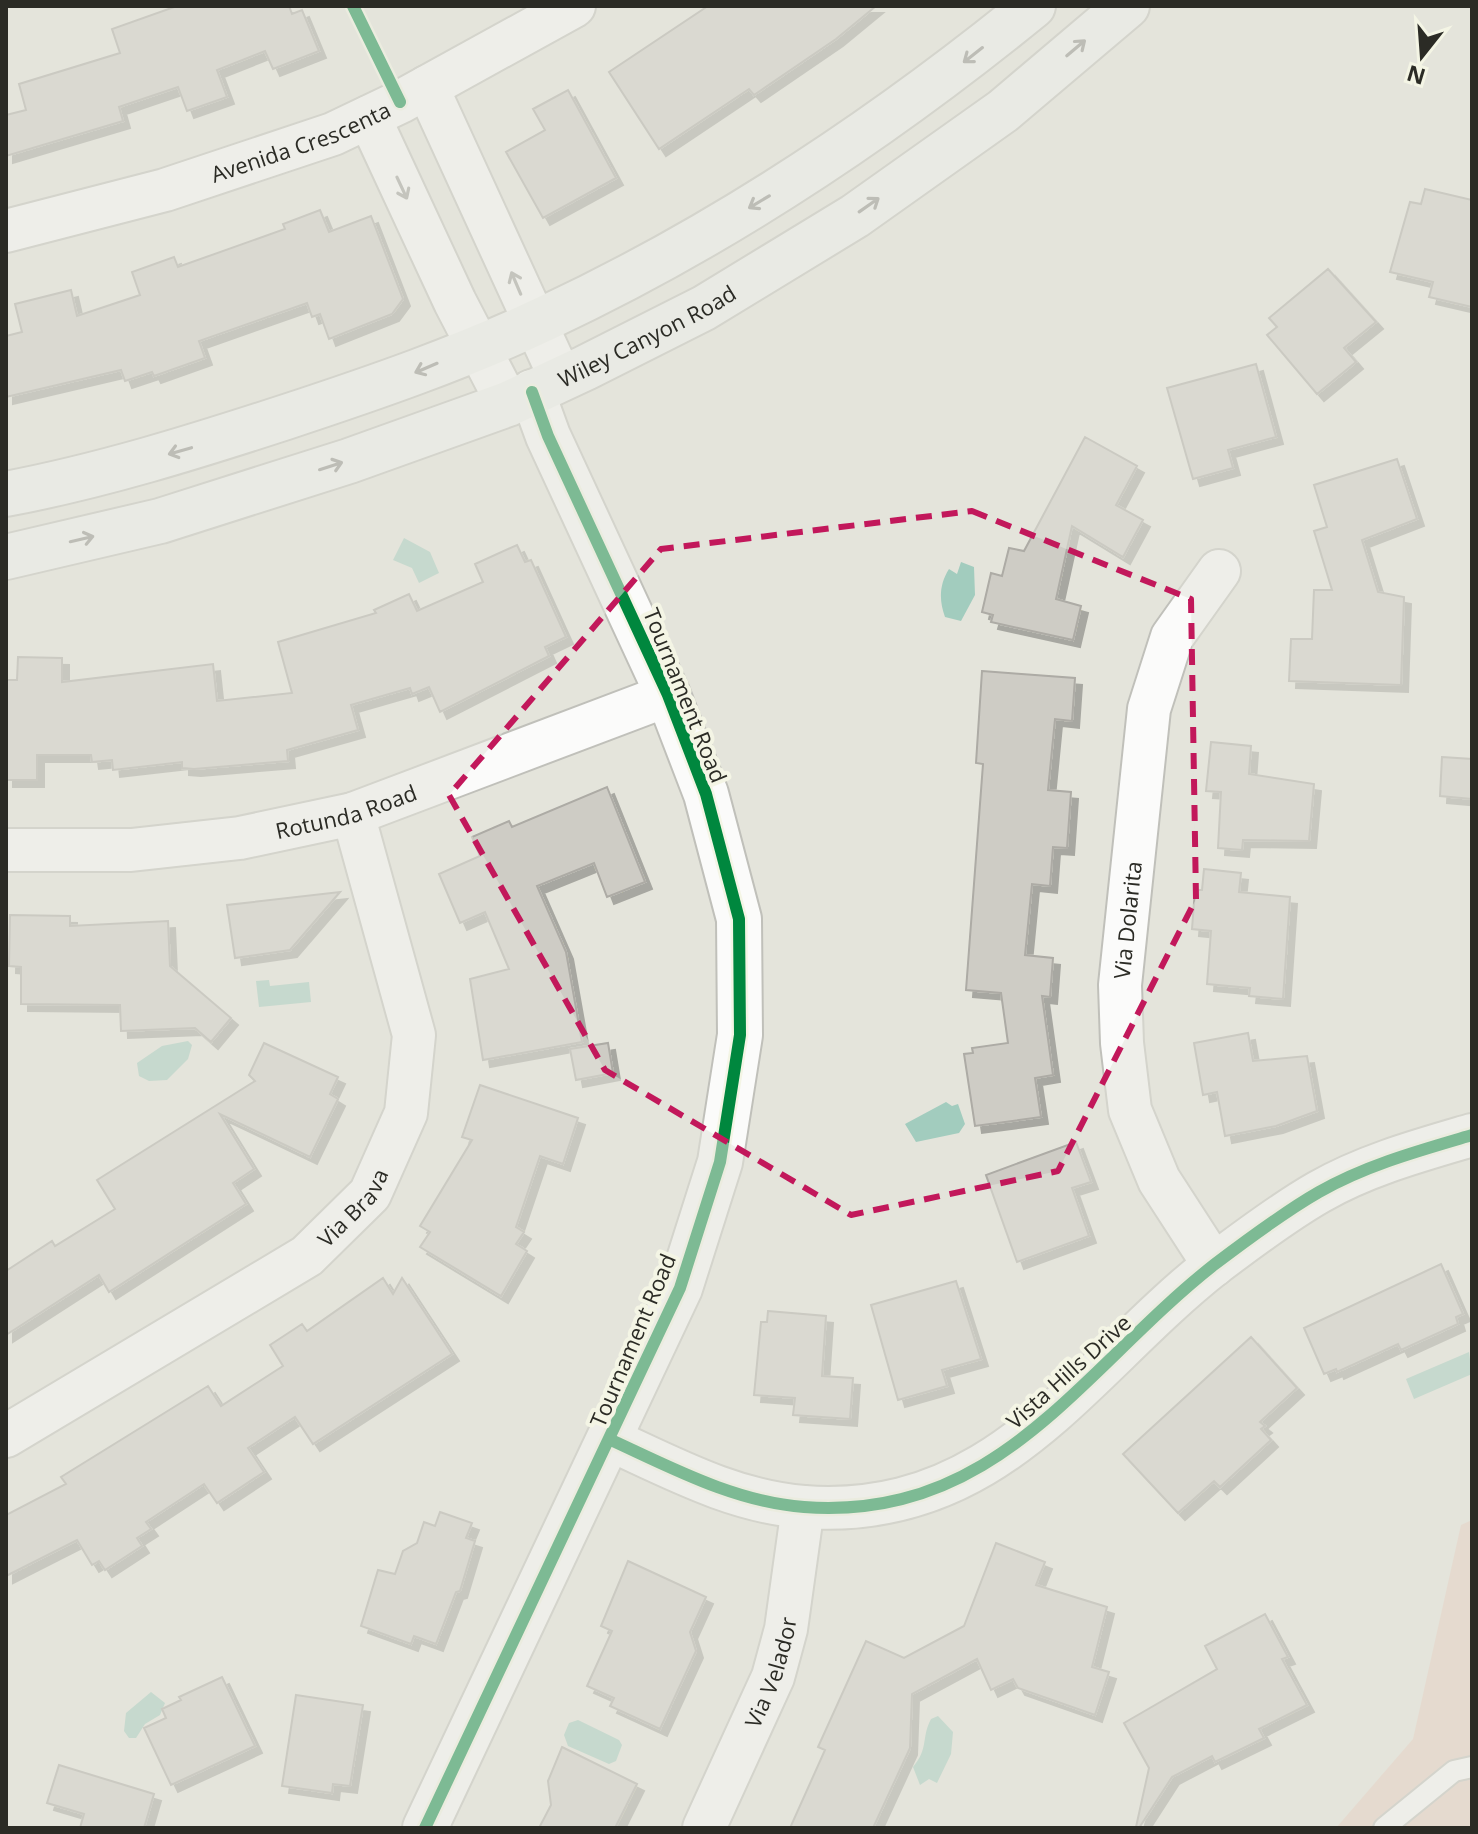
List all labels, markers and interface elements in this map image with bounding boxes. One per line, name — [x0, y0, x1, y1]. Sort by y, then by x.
north arrow — [1382, 16, 1462, 96]
one-way arrow — [1066, 39, 1086, 57]
one-way arrow — [963, 46, 984, 64]
text: N — [1403, 59, 1429, 93]
street label: Avenida Crescenta — [207, 94, 395, 189]
one-way arrow — [395, 175, 410, 199]
one-way arrow — [748, 194, 771, 210]
one-way arrow — [858, 197, 880, 214]
one-way arrow — [508, 271, 523, 296]
street label: Wiley Canyon Road — [553, 277, 741, 394]
one-way arrow — [415, 362, 439, 377]
one-way arrow — [168, 444, 194, 459]
one-way arrow — [319, 458, 344, 473]
one-way arrow — [69, 531, 94, 546]
street label: Tournament Road — [637, 603, 735, 787]
street label: Rotunda Road — [273, 776, 421, 845]
street label: Via Dolarita — [1106, 859, 1148, 980]
street label: Via Brava — [310, 1164, 394, 1253]
street label: Tournament Road — [582, 1249, 682, 1431]
street label: Vista Hills Drive — [999, 1307, 1137, 1435]
street label: Via Velador — [737, 1615, 803, 1732]

